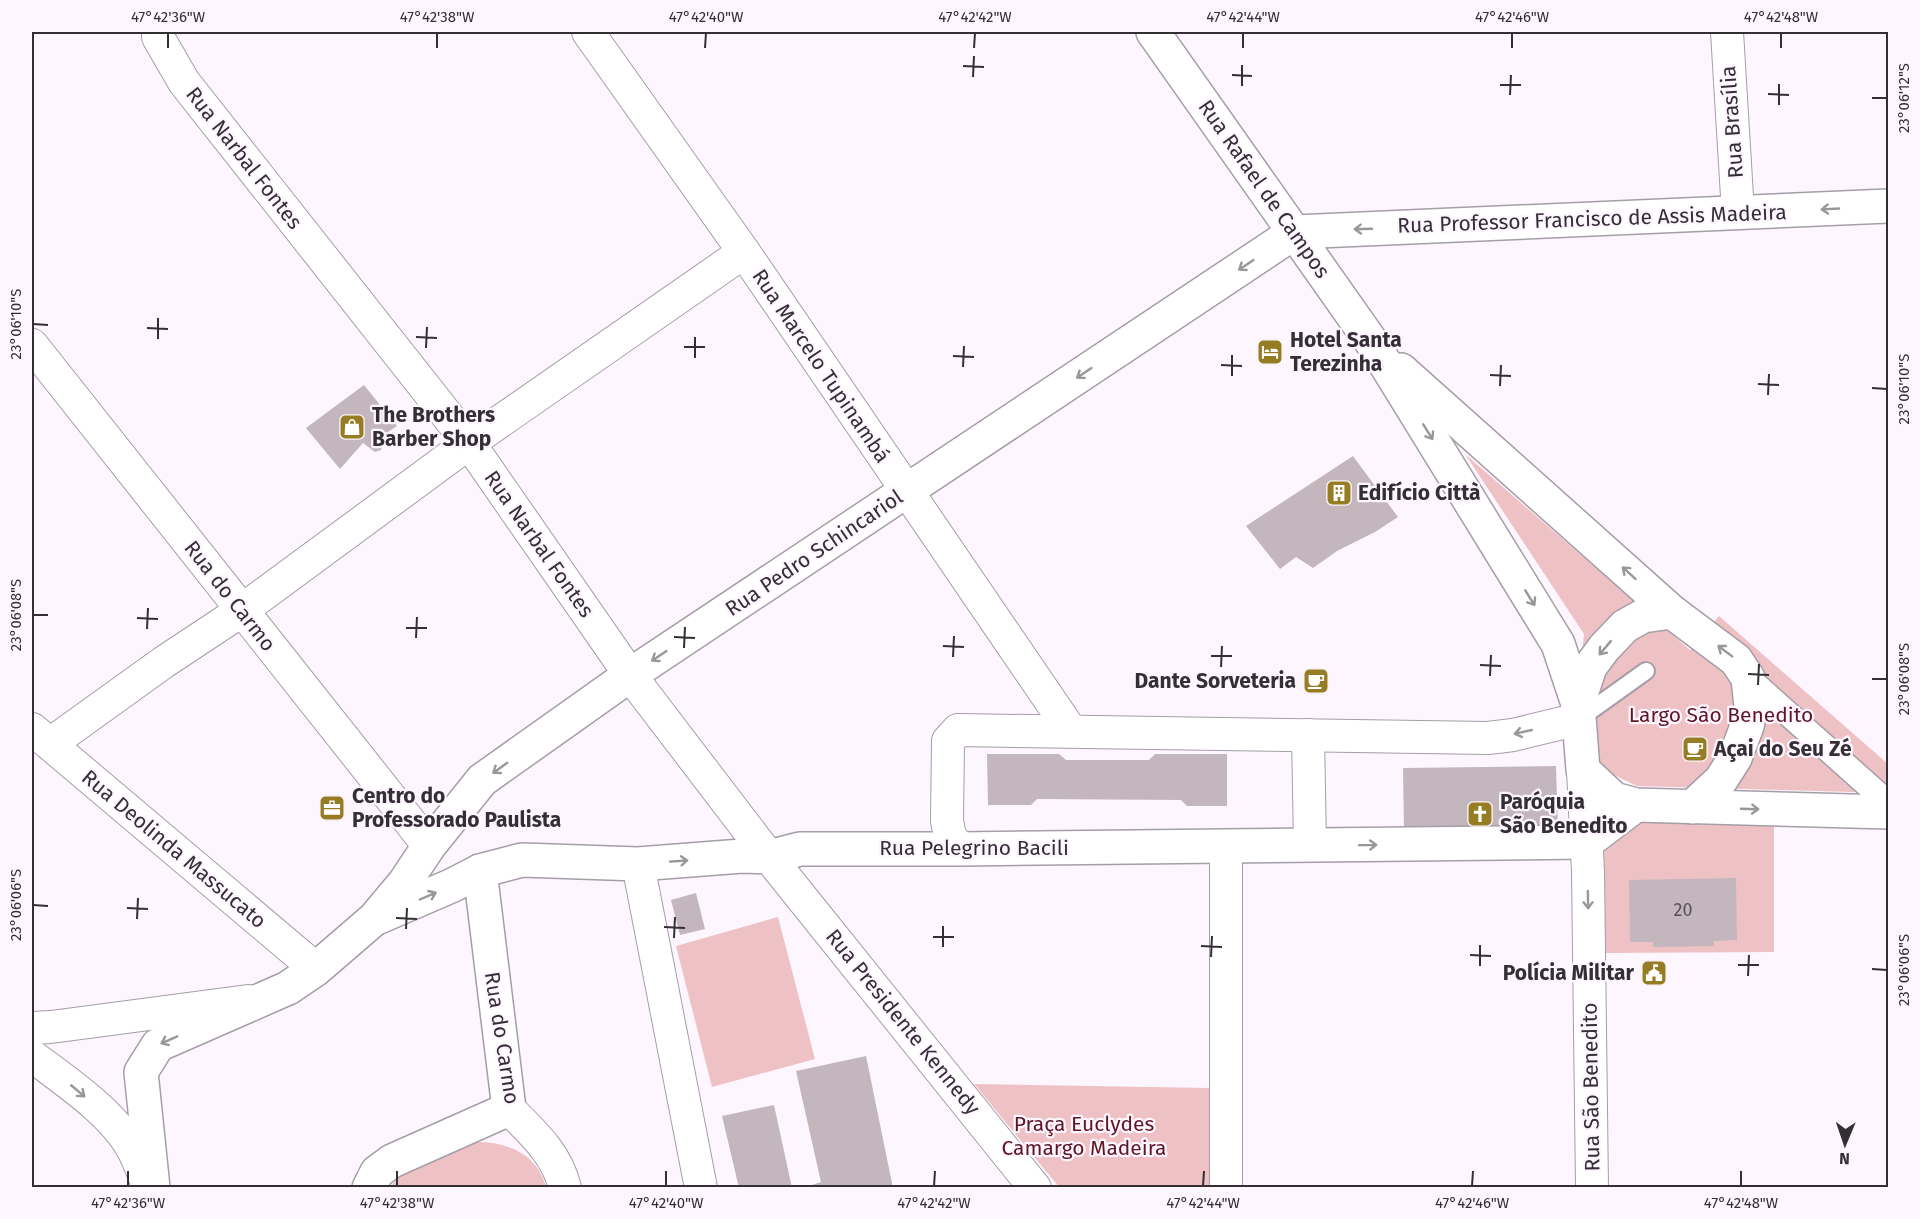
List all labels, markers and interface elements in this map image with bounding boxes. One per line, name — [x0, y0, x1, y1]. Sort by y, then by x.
text: 47°42'36"W — [131, 8, 206, 26]
text: 47°42'38"W — [400, 8, 475, 26]
text: 47°42'40"W — [669, 8, 744, 26]
text: 47°42'42"W — [938, 8, 1012, 26]
text: 47°42'44"W — [1206, 8, 1280, 26]
text: 47°42'46"W — [1475, 8, 1550, 26]
text: 47°42'48"W — [1744, 8, 1819, 26]
text: 23°06'12"S — [1895, 63, 1913, 133]
street label: Rua Brasília — [1715, 65, 1749, 179]
street label: Rua Narbal Fontes — [180, 82, 308, 235]
street label: Rua Rafael de Campos — [1193, 95, 1336, 283]
street label: Rua Professor Francisco de Assis Madeira — [1397, 199, 1787, 239]
one-way arrow — [1821, 203, 1841, 214]
one-way arrow — [1353, 224, 1373, 235]
one-way arrow — [1239, 259, 1255, 271]
street label: Rua Marcelo Tupinambá — [746, 264, 896, 468]
text: 23°06'10"S — [7, 289, 25, 359]
place label: Hotel Santa Terezinha — [1290, 327, 1402, 377]
hotel icon: Hotel Santa Terezinha — [1255, 337, 1285, 367]
text: 23°06'10"S — [1895, 354, 1913, 424]
one-way arrow — [1076, 367, 1093, 379]
place label: The Brothers Barber Shop — [372, 402, 495, 452]
shop icon: The Brothers Barber Shop — [337, 412, 367, 442]
one-way arrow — [1422, 423, 1434, 440]
street label: Rua Narbal Fontes — [479, 465, 600, 623]
building icon: Edifício Città — [1324, 478, 1354, 508]
place label: Edifício Città — [1358, 480, 1481, 506]
street label: Rua Pedro Schincariol — [720, 484, 908, 622]
street label: Rua do Carmo — [179, 535, 281, 657]
one-way arrow — [1621, 566, 1636, 580]
text: 23°06'08"S — [7, 579, 25, 651]
one-way arrow — [1525, 589, 1537, 606]
one-way arrow — [1598, 640, 1612, 655]
text: 23°06'08"S — [1895, 643, 1913, 715]
one-way arrow — [1717, 645, 1733, 657]
one-way arrow — [651, 649, 668, 662]
cafe icon: Dante Sorveteria — [1301, 666, 1331, 696]
place label: Dante Sorveteria — [1135, 668, 1296, 694]
park label: Largo São Benedito — [1629, 702, 1813, 728]
one-way arrow — [1513, 727, 1532, 739]
cafe icon: Açai do Seu Zé — [1680, 734, 1710, 764]
place label: Açai do Seu Zé — [1713, 736, 1852, 762]
one-way arrow — [492, 762, 508, 774]
street label: Rua Deolinda Massucato — [76, 764, 272, 934]
place label: Centro do Professorado Paulista — [352, 783, 561, 833]
place label: Paróquia São Benedito — [1500, 789, 1628, 839]
office icon: Centro do Professorado Paulista — [317, 793, 347, 823]
church icon: Paróquia São Benedito — [1465, 799, 1495, 829]
one-way arrow — [1740, 803, 1760, 814]
street label: Rua Pelegrino Bacili — [879, 835, 1069, 861]
one-way arrow — [1358, 839, 1378, 851]
one-way arrow — [668, 855, 688, 866]
text: 23°06'06"S — [7, 869, 25, 941]
one-way arrow — [419, 890, 437, 901]
one-way arrow — [1583, 890, 1594, 910]
house number: 20 — [1674, 899, 1692, 921]
street label: Rua Presidente Kennedy — [820, 924, 986, 1121]
text: 23°06'06"S — [1895, 934, 1913, 1006]
public building icon: Polícia Militar — [1639, 958, 1669, 988]
place label: Polícia Militar — [1503, 960, 1635, 986]
street label: Rua do Carmo — [479, 970, 525, 1106]
street label: Rua São Benedito — [1577, 1002, 1605, 1172]
one-way arrow — [160, 1035, 178, 1047]
one-way arrow — [70, 1085, 86, 1098]
park label: Praça Euclydes Camargo Madeira — [1001, 1111, 1167, 1161]
north arrow — [1815, 1114, 1875, 1174]
text: N — [1839, 1149, 1850, 1168]
text: 47°42'36"W — [91, 1194, 166, 1212]
text: 47°42'38"W — [360, 1194, 435, 1212]
text: 47°42'40"W — [629, 1194, 704, 1212]
text: 47°42'42"W — [897, 1194, 971, 1212]
text: 47°42'44"W — [1166, 1194, 1240, 1212]
text: 47°42'46"W — [1435, 1194, 1510, 1212]
text: 47°42'48"W — [1704, 1194, 1779, 1212]

